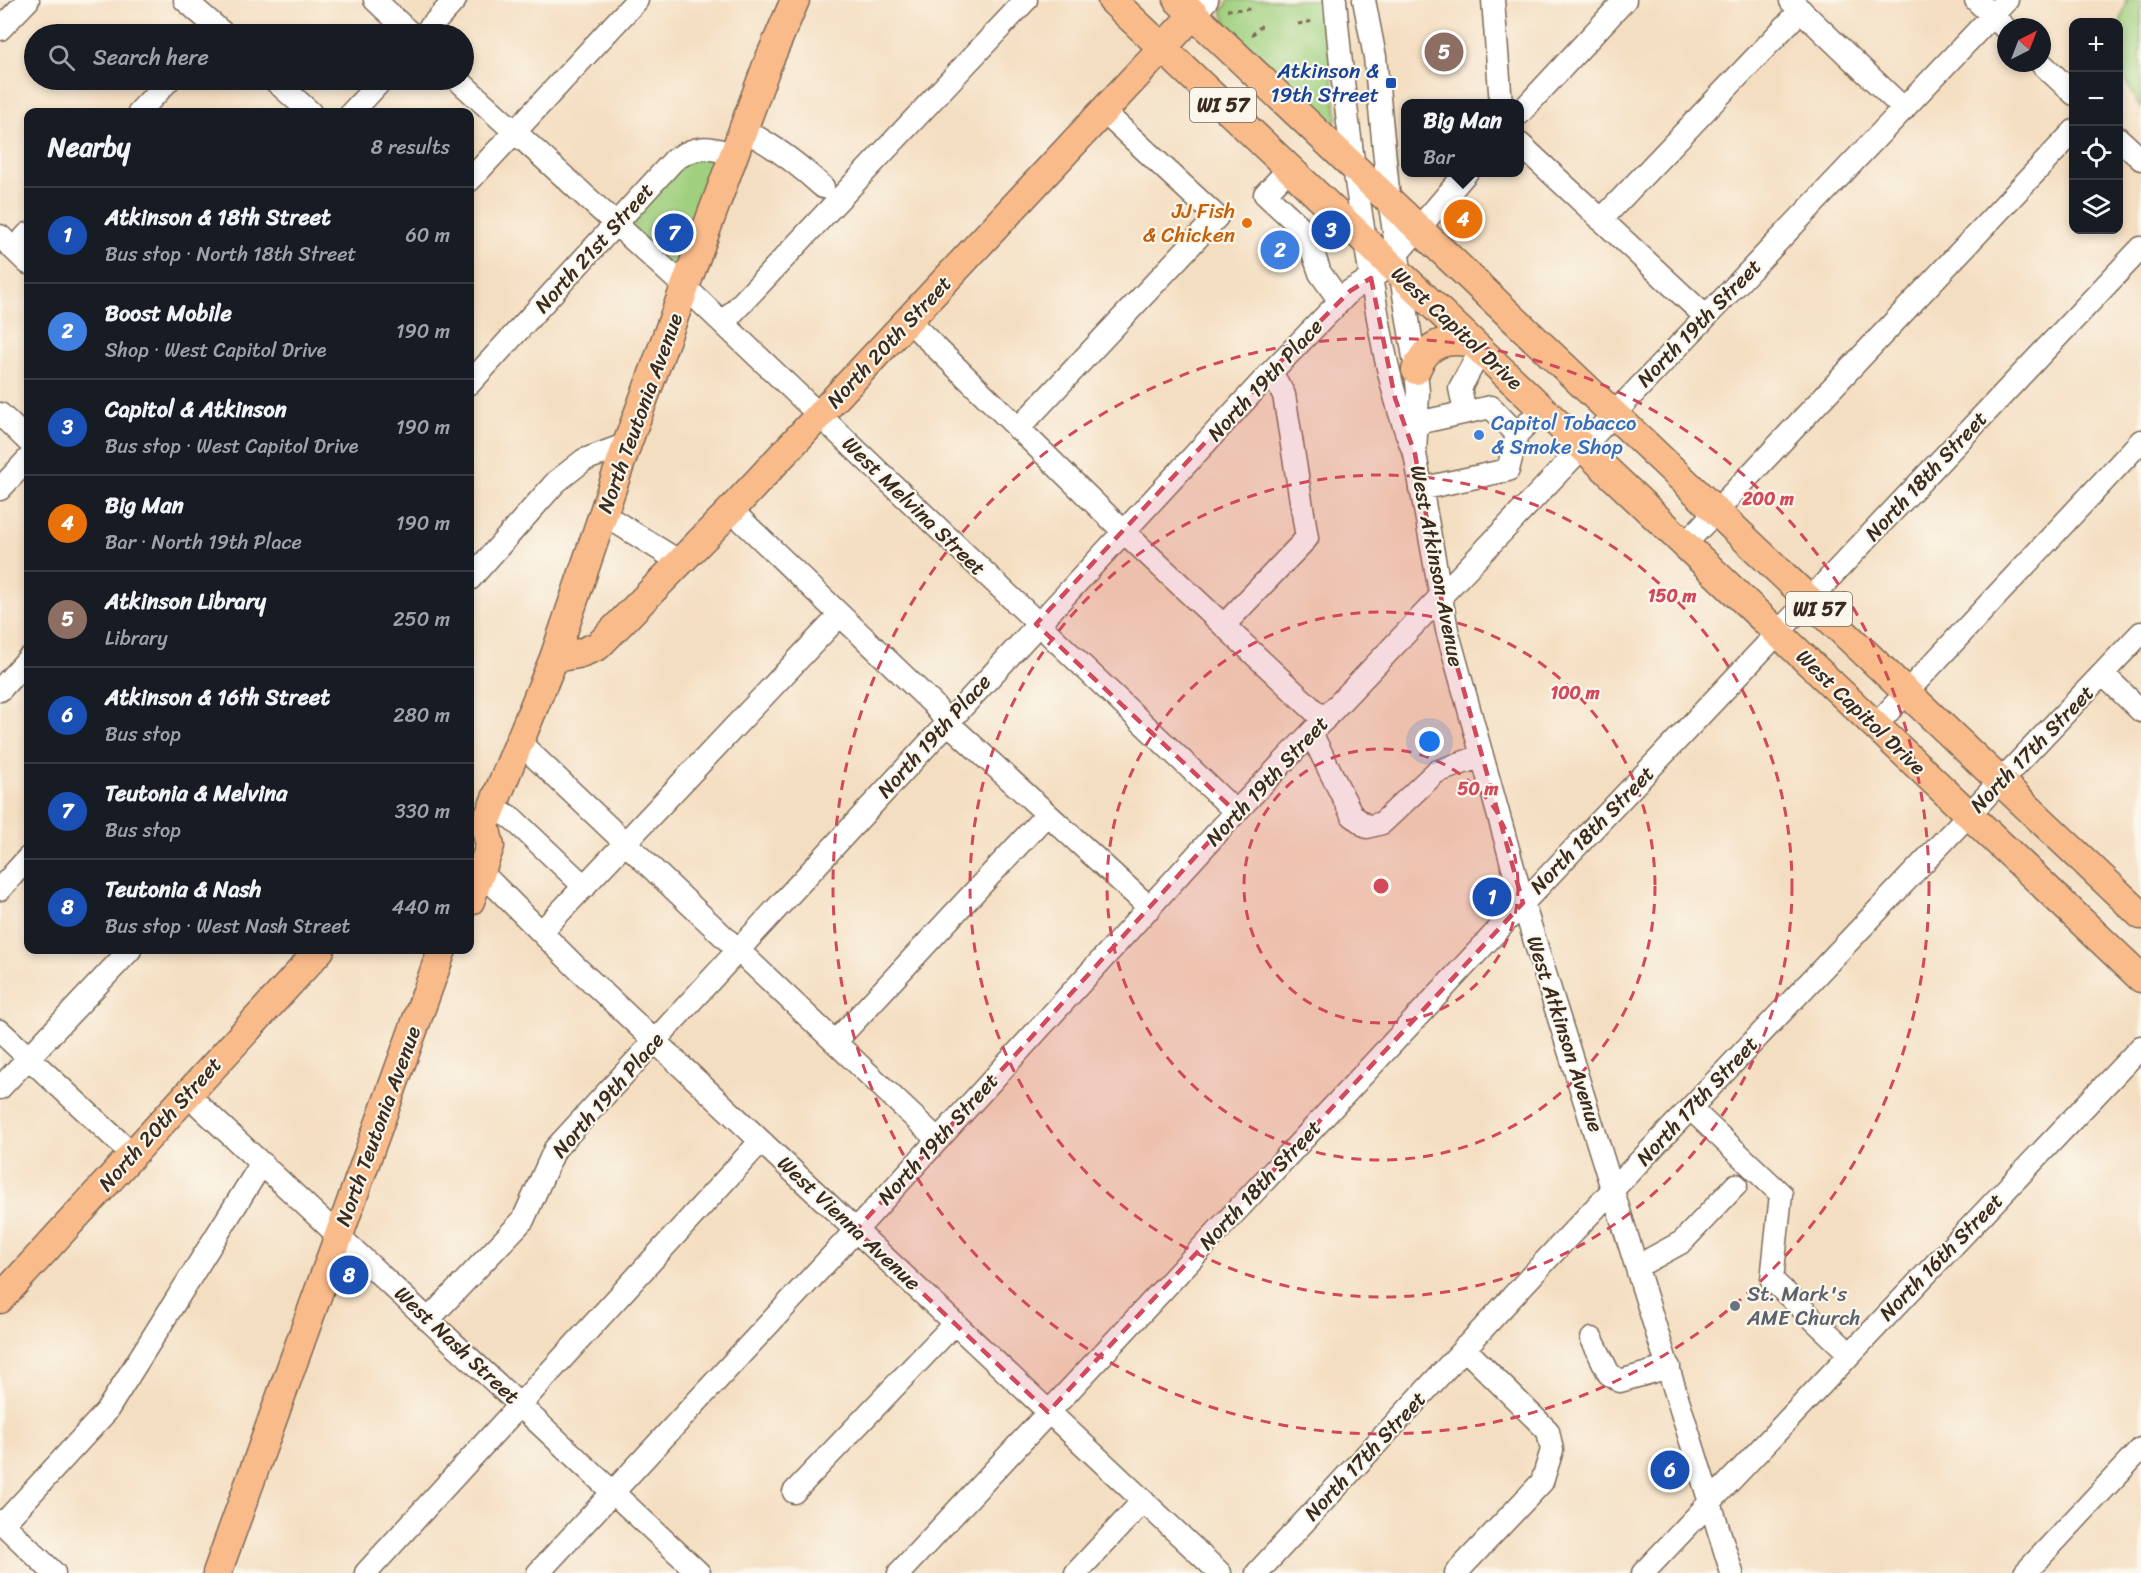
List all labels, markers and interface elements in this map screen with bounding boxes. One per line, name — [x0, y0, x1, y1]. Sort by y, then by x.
north arrow — [1997, 18, 2051, 72]
map controls — [2069, 18, 2123, 234]
button: + — [2069, 18, 2123, 72]
search box — [24, 24, 474, 90]
pin: 5 — [1424, 29, 1464, 74]
text: Search here — [93, 38, 209, 77]
icon: search — [45, 41, 78, 74]
place label: Atkinson & 19th Street — [1270, 52, 1379, 114]
button: − — [2069, 72, 2123, 126]
marker: Atkinson & 19th Street — [1384, 76, 1398, 90]
road number: WI 57 — [1190, 88, 1256, 122]
popup — [1401, 99, 1524, 177]
text: Big Man — [1423, 101, 1502, 140]
text: Nearby — [48, 124, 130, 170]
button: locate — [2069, 126, 2123, 180]
text: 8 results — [371, 130, 450, 165]
text: Bar — [1423, 140, 1454, 175]
street label: North 21st Street — [524, 174, 664, 322]
button: layers — [2069, 180, 2123, 234]
place label: JJ Fish & Chicken — [1143, 192, 1235, 254]
pin: 4 — [1444, 196, 1482, 242]
text: Atkinson & 18th Street — [105, 198, 331, 237]
pin: 3 — [1312, 208, 1350, 252]
pin: 7 — [654, 210, 694, 256]
marker: JJ Fish & Chicken — [1240, 216, 1254, 230]
text: 1 — [63, 218, 72, 253]
text: 60 m — [405, 218, 450, 253]
pin: 2 — [1260, 228, 1300, 272]
text: Bus stop · North 18th Street — [105, 237, 356, 272]
street label: North 19th Street — [1627, 249, 1771, 397]
street label: West Capitol Drive — [1382, 256, 1532, 400]
street label: North 20th Street — [817, 266, 961, 418]
text: Boost Mobile — [105, 294, 232, 333]
street label: North Teutonia Avenue — [586, 307, 694, 519]
street label: North 19th Place — [1197, 309, 1333, 451]
text: 2 — [62, 314, 73, 349]
text: 190 m — [396, 314, 450, 349]
text: Shop · West Capitol Drive — [105, 333, 326, 368]
text: Capitol & Atkinson — [105, 390, 287, 429]
street label: North 18th Street — [1855, 402, 1997, 550]
place label: Capitol Tobacco & Smoke Shop — [1491, 404, 1636, 466]
text: 3 — [62, 410, 73, 445]
text: 190 m — [396, 410, 450, 445]
street label: West Melvina Street — [833, 427, 995, 585]
marker: Capitol Tobacco & Smoke Shop — [1472, 428, 1486, 442]
text: Bus stop · West Capitol Drive — [105, 429, 358, 464]
street label: West Atkinson Avenue — [1399, 462, 1475, 670]
text: 200 m — [1741, 483, 1794, 515]
text: Big Man — [105, 486, 184, 525]
text: 4 — [61, 506, 74, 541]
text: 190 m — [396, 506, 450, 541]
text: Bar · North 19th Place — [105, 525, 302, 560]
text: 150 m — [1648, 580, 1696, 612]
text: Atkinson Library — [105, 582, 266, 621]
road number: WI 57 — [1786, 592, 1852, 626]
text: 5 — [61, 602, 74, 637]
text: 250 m — [393, 602, 450, 637]
text: Library — [105, 621, 168, 656]
street label: West Capitol Drive — [1787, 639, 1935, 785]
street label: North 19th Place — [867, 665, 1001, 807]
street label: North 17th Street — [1960, 676, 2104, 822]
text: 100 m — [1551, 677, 1600, 709]
text: Atkinson & 16th Street — [105, 678, 330, 717]
text: 6 — [62, 698, 73, 733]
text: 280 m — [393, 698, 450, 733]
street label: North 19th Street — [1196, 707, 1338, 855]
text: Bus stop — [105, 717, 181, 752]
your location — [1415, 727, 1444, 756]
street label: North 18th Street — [1520, 756, 1664, 904]
text: 50 m — [1458, 773, 1499, 805]
text: Teutonia & Melvina — [105, 774, 287, 813]
text: 7 — [62, 794, 73, 829]
text: 330 m — [395, 794, 450, 829]
text: Bus stop — [105, 813, 181, 848]
text: Teutonia & Nash — [105, 870, 261, 909]
pin: 1 — [1472, 874, 1512, 920]
centre of rings — [1371, 876, 1391, 896]
text: 8 — [61, 890, 74, 925]
text: 440 m — [392, 890, 450, 925]
text: Bus stop · West Nash Street — [105, 909, 350, 944]
street label: West Atkinson Avenue — [1515, 931, 1615, 1138]
street label: North Teutonia Avenue — [324, 1020, 432, 1232]
street label: North 19th Place — [542, 1023, 674, 1167]
street label: North 17th Street — [1626, 1027, 1768, 1175]
street label: North 20th Street — [88, 1048, 232, 1200]
street label: North 19th Street — [868, 1064, 1008, 1214]
street label: North 18th Street — [1189, 1111, 1331, 1259]
street label: West Vienna Avenue — [768, 1146, 930, 1301]
street label: North 16th Street — [1869, 1184, 2013, 1330]
pin: 8 — [330, 1252, 368, 1298]
place label: St. Mark's AME Church — [1746, 1275, 1860, 1337]
street label: West Nash Street — [385, 1276, 529, 1414]
marker: St. Mark's AME Church — [1728, 1299, 1742, 1313]
street label: North 17th Street — [1294, 1382, 1436, 1530]
pin: 6 — [1650, 1448, 1690, 1492]

